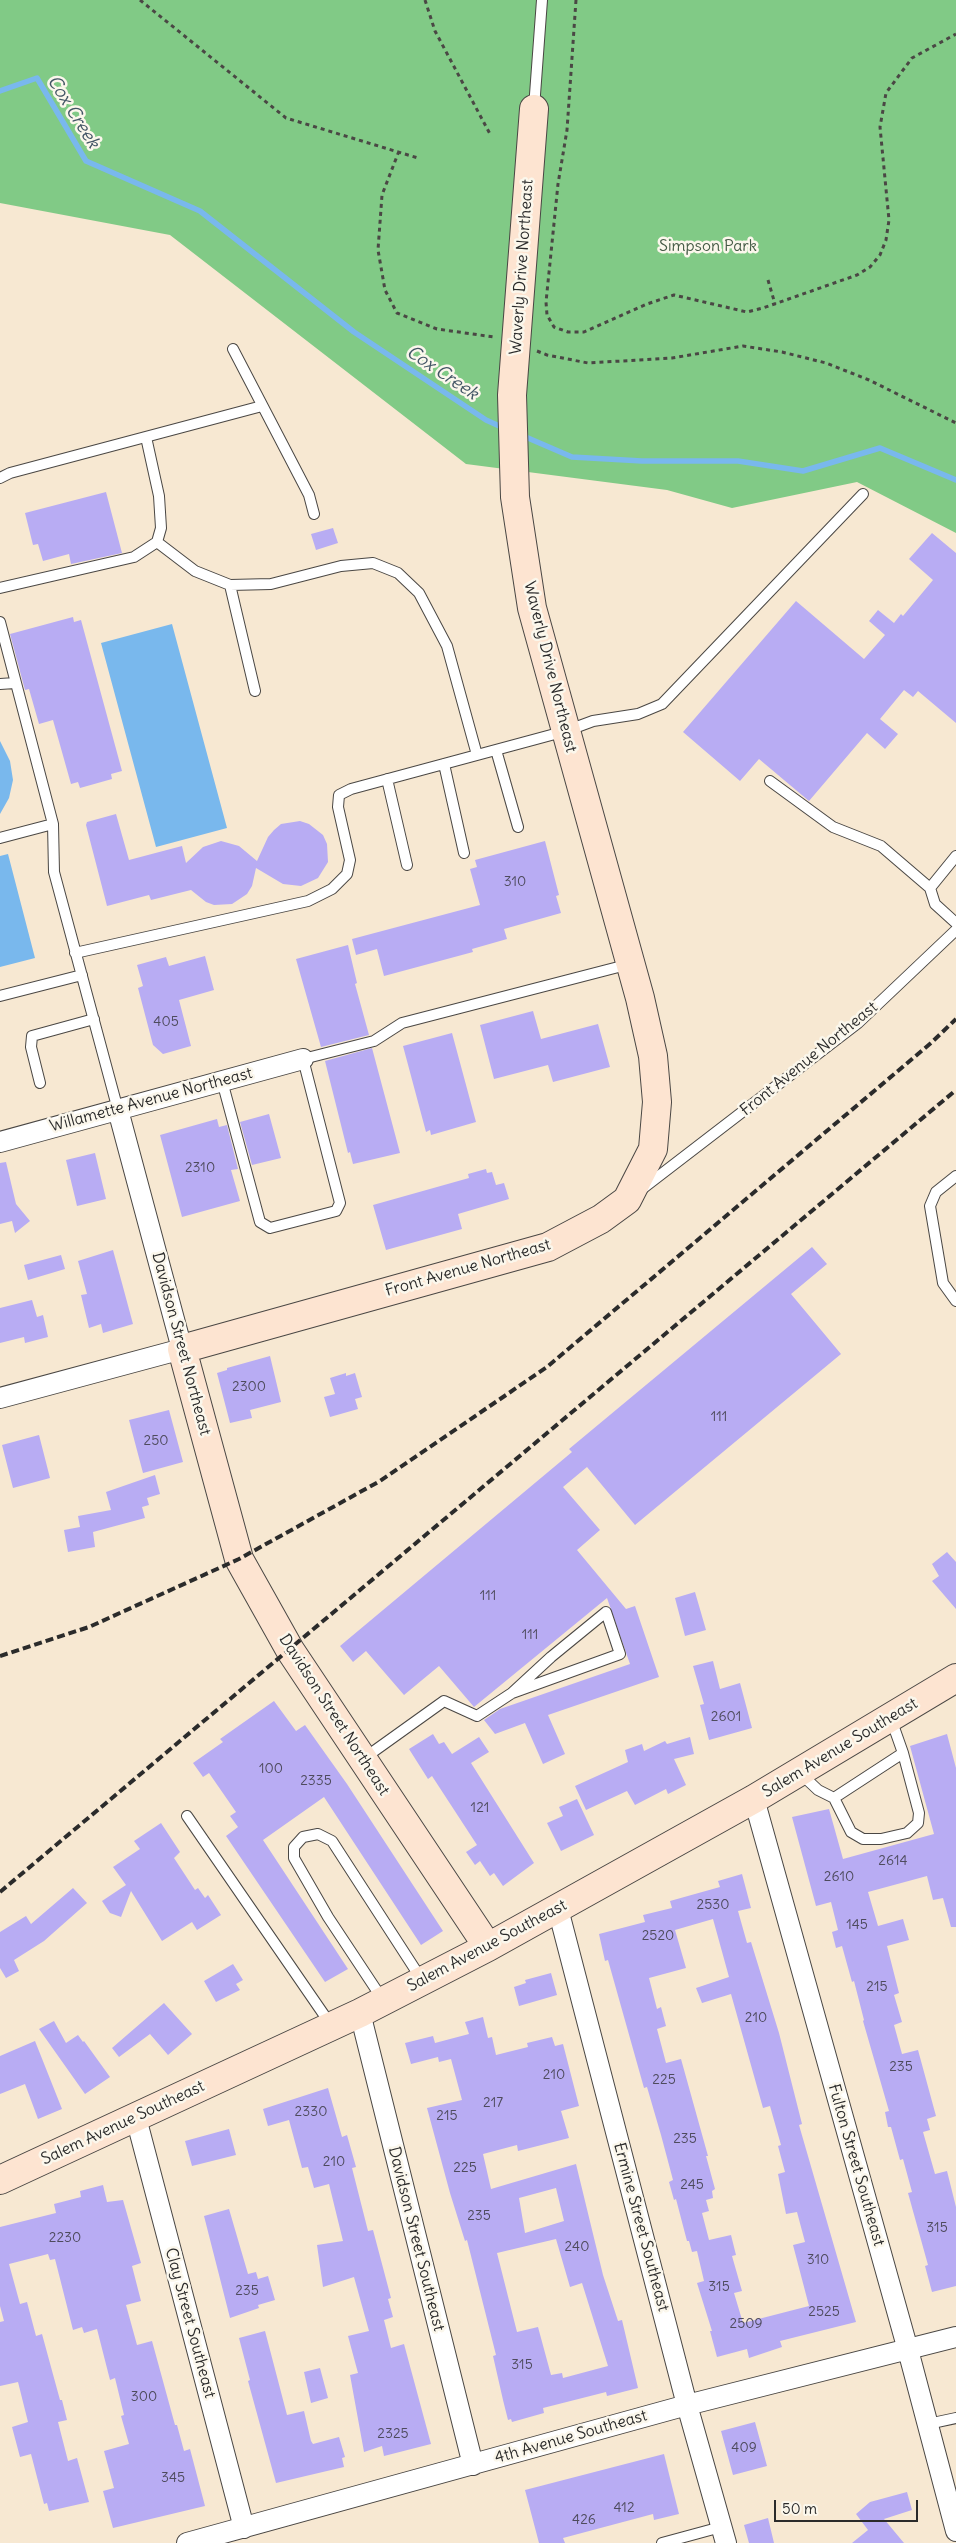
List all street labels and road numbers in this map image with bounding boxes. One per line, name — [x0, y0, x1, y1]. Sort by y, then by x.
street label: Waverly Drive Northeast — [506, 179, 538, 355]
street label: Waverly Drive Northeast — [519, 579, 581, 755]
street label: Front Avenue Northeast — [737, 998, 881, 1120]
street label: Willamette Avenue Northeast — [48, 1064, 254, 1136]
street label: Front Avenue Northeast — [383, 1235, 553, 1301]
street label: Davidson Street Northeast — [147, 1250, 215, 1438]
street label: Davidson Street Northeast — [275, 1631, 393, 1799]
street label: Salem Avenue Southeast — [759, 1694, 921, 1802]
street label: Salem Avenue Southeast — [404, 1896, 570, 1996]
street label: Salem Avenue Southeast — [38, 2077, 208, 2169]
street label: Fulton Street Southeast — [824, 2082, 888, 2248]
street label: Ermine Street Southeast — [609, 2141, 673, 2313]
street label: Davidson Street Southeast — [384, 2145, 448, 2333]
street label: Clay Street Southeast — [161, 2246, 219, 2400]
street label: 4th Avenue Southeast — [493, 2406, 649, 2468]

